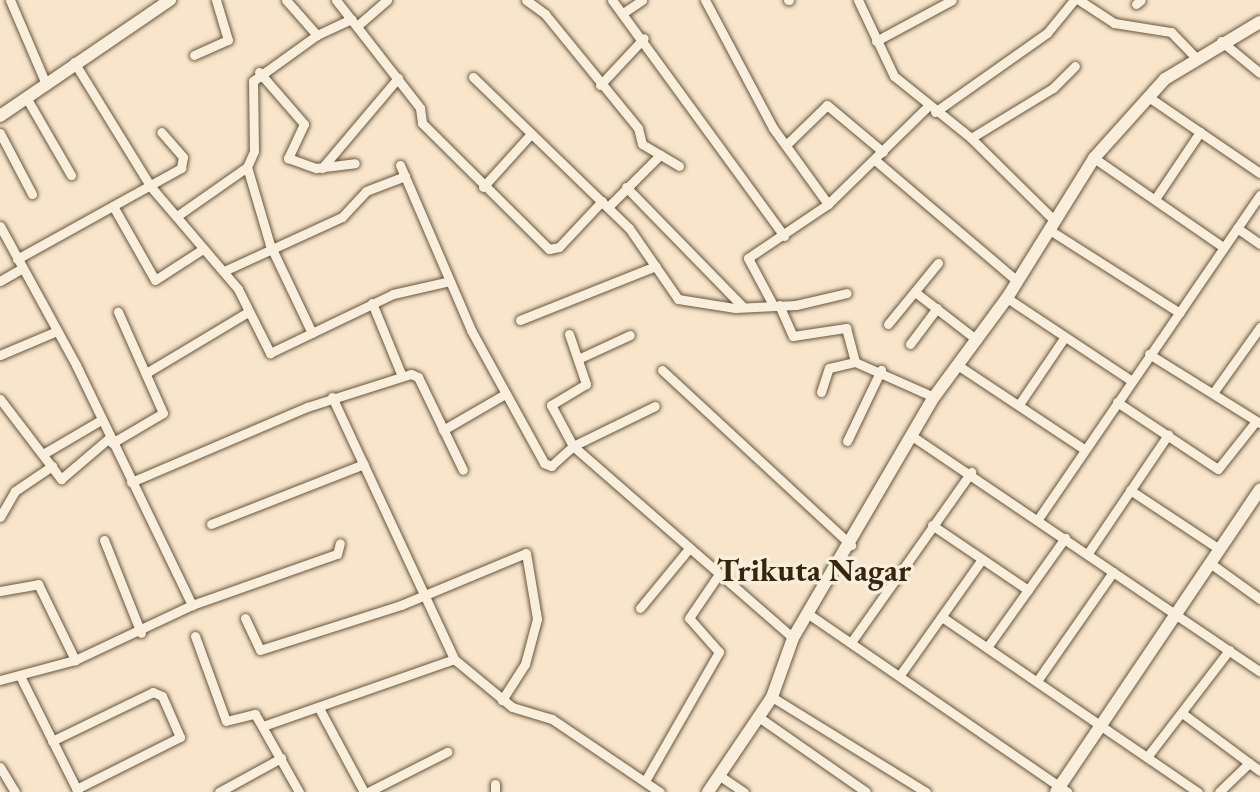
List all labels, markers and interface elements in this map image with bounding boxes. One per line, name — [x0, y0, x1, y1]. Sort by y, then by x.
district label: Trikuta Nagar — [717, 551, 911, 589]

